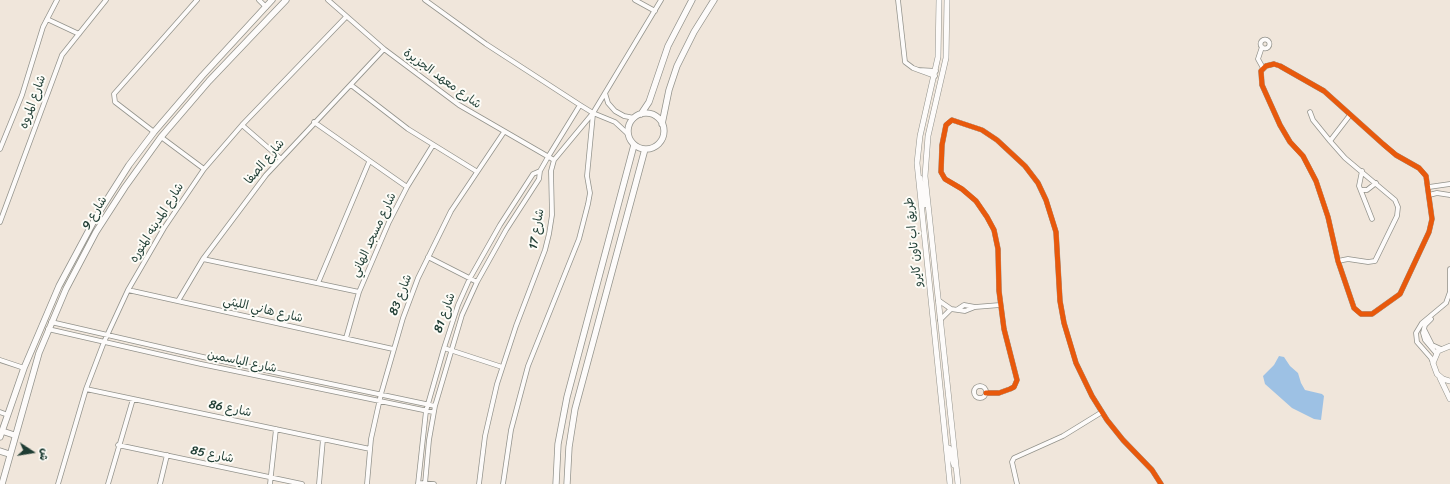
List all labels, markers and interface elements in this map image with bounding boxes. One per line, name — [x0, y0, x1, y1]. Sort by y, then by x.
street label: شارع معهد الجزيرة — [400, 46, 484, 112]
street label: شارع المروه — [17, 73, 49, 131]
street label: شارع الصفا — [242, 136, 288, 188]
street label: شارع المدينه المنوره — [127, 181, 187, 265]
street label: شارع مسجد الهاني — [348, 191, 400, 279]
street label: شارع 9 — [79, 194, 111, 232]
street label: طريق اب تاون كايرو — [902, 196, 926, 288]
street label: شارع 17 — [526, 208, 548, 250]
street label: شارع 83 — [387, 272, 415, 318]
street label: شارع 81 — [431, 291, 459, 335]
street label: شارع هاني الليثي — [222, 294, 304, 326]
street label: شارع الياسمين — [206, 348, 278, 376]
street label: شارع 86 — [207, 397, 253, 421]
north arrow — [12, 432, 52, 472]
street label: شارع 85 — [189, 443, 235, 467]
text: ش — [34, 447, 55, 462]

